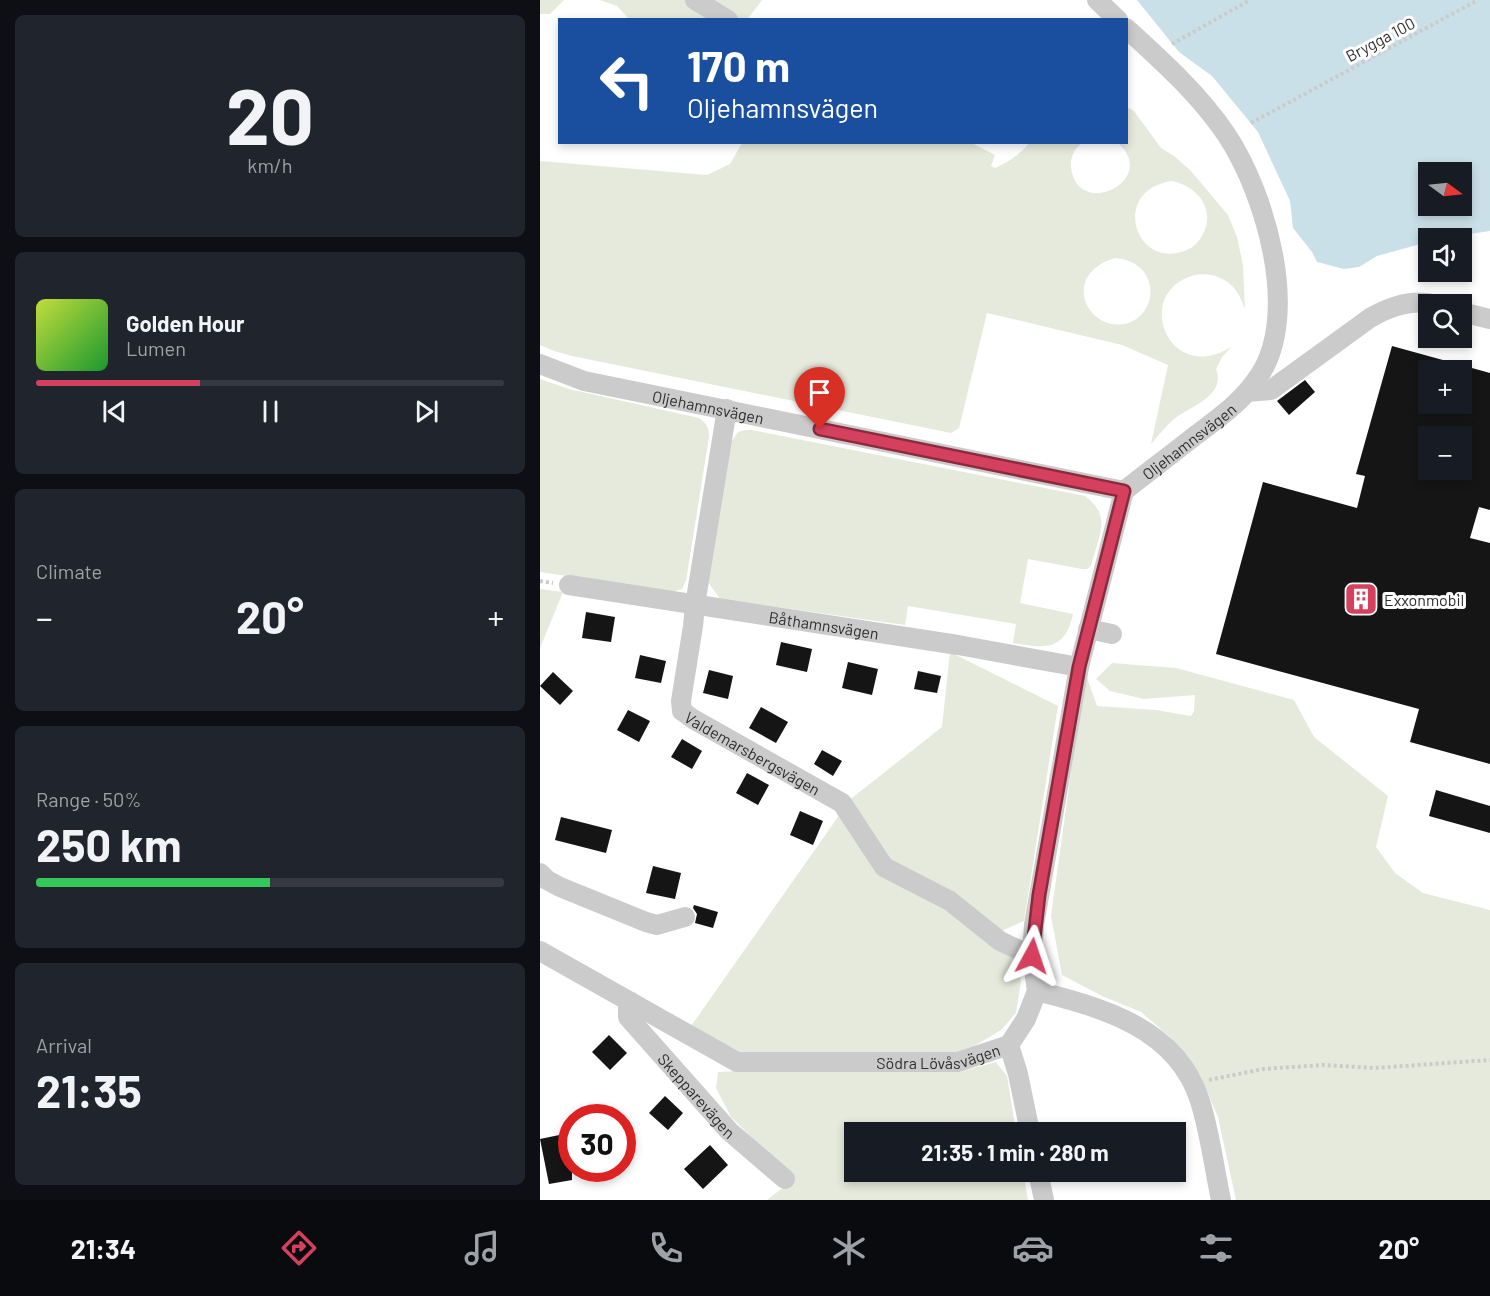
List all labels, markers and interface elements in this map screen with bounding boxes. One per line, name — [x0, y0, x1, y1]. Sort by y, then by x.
street label: Brygga 100 — [1342, 13, 1418, 65]
text: 170 m — [687, 40, 790, 90]
icon: left — [588, 42, 666, 120]
text: 20 — [226, 67, 314, 161]
text: Oljehamnsvägen — [687, 91, 878, 123]
text: km/h — [247, 153, 293, 177]
north arrow — [1418, 162, 1472, 216]
map controls — [1418, 162, 1472, 480]
button: sound — [1418, 228, 1472, 282]
button: search — [1418, 294, 1472, 348]
text: Golden Hour — [126, 310, 244, 336]
text: Lumen — [126, 336, 186, 360]
button: + — [1418, 360, 1472, 414]
pin — [794, 367, 845, 429]
icon: arrive — [803, 376, 836, 409]
street label: Oljehamnsvägen — [651, 386, 766, 427]
icon: previous — [98, 395, 131, 428]
icon: pause — [254, 395, 287, 428]
icon: next — [410, 395, 443, 428]
street label: Oljehamnsvägen — [1138, 399, 1239, 483]
button: − — [1418, 426, 1472, 480]
text: Climate — [36, 559, 102, 583]
building icon: Exxonmobil — [1343, 581, 1379, 617]
text: 20° — [236, 589, 304, 643]
place label: Exxonmobil — [1384, 590, 1464, 609]
text: − — [36, 597, 53, 637]
text: + — [488, 597, 504, 637]
street label: Båthamnsvägen — [768, 606, 880, 642]
street label: Valdemarsbergsvägen — [681, 707, 824, 798]
text: Range · 50% — [36, 787, 141, 811]
text: 250 km — [36, 817, 182, 871]
position arrow — [1000, 924, 1064, 988]
text: Arrival — [36, 1033, 92, 1057]
street label: Södra Lövåsvägen — [876, 1039, 1002, 1072]
street label: Skepparevägen — [655, 1049, 739, 1142]
text: 21:35 — [36, 1063, 142, 1117]
speed limit sign: 30 — [558, 1104, 636, 1182]
text: 21:35 · 1 min · 280 m — [921, 1139, 1109, 1165]
icon: directions — [278, 1227, 320, 1269]
icon: music — [461, 1227, 503, 1269]
icon: phone — [645, 1227, 687, 1269]
icon: climate — [828, 1227, 870, 1269]
icon: car — [1012, 1227, 1054, 1269]
icon: filters — [1195, 1227, 1237, 1269]
text: 21:34 — [71, 1232, 136, 1264]
text: 20° — [1379, 1232, 1419, 1264]

